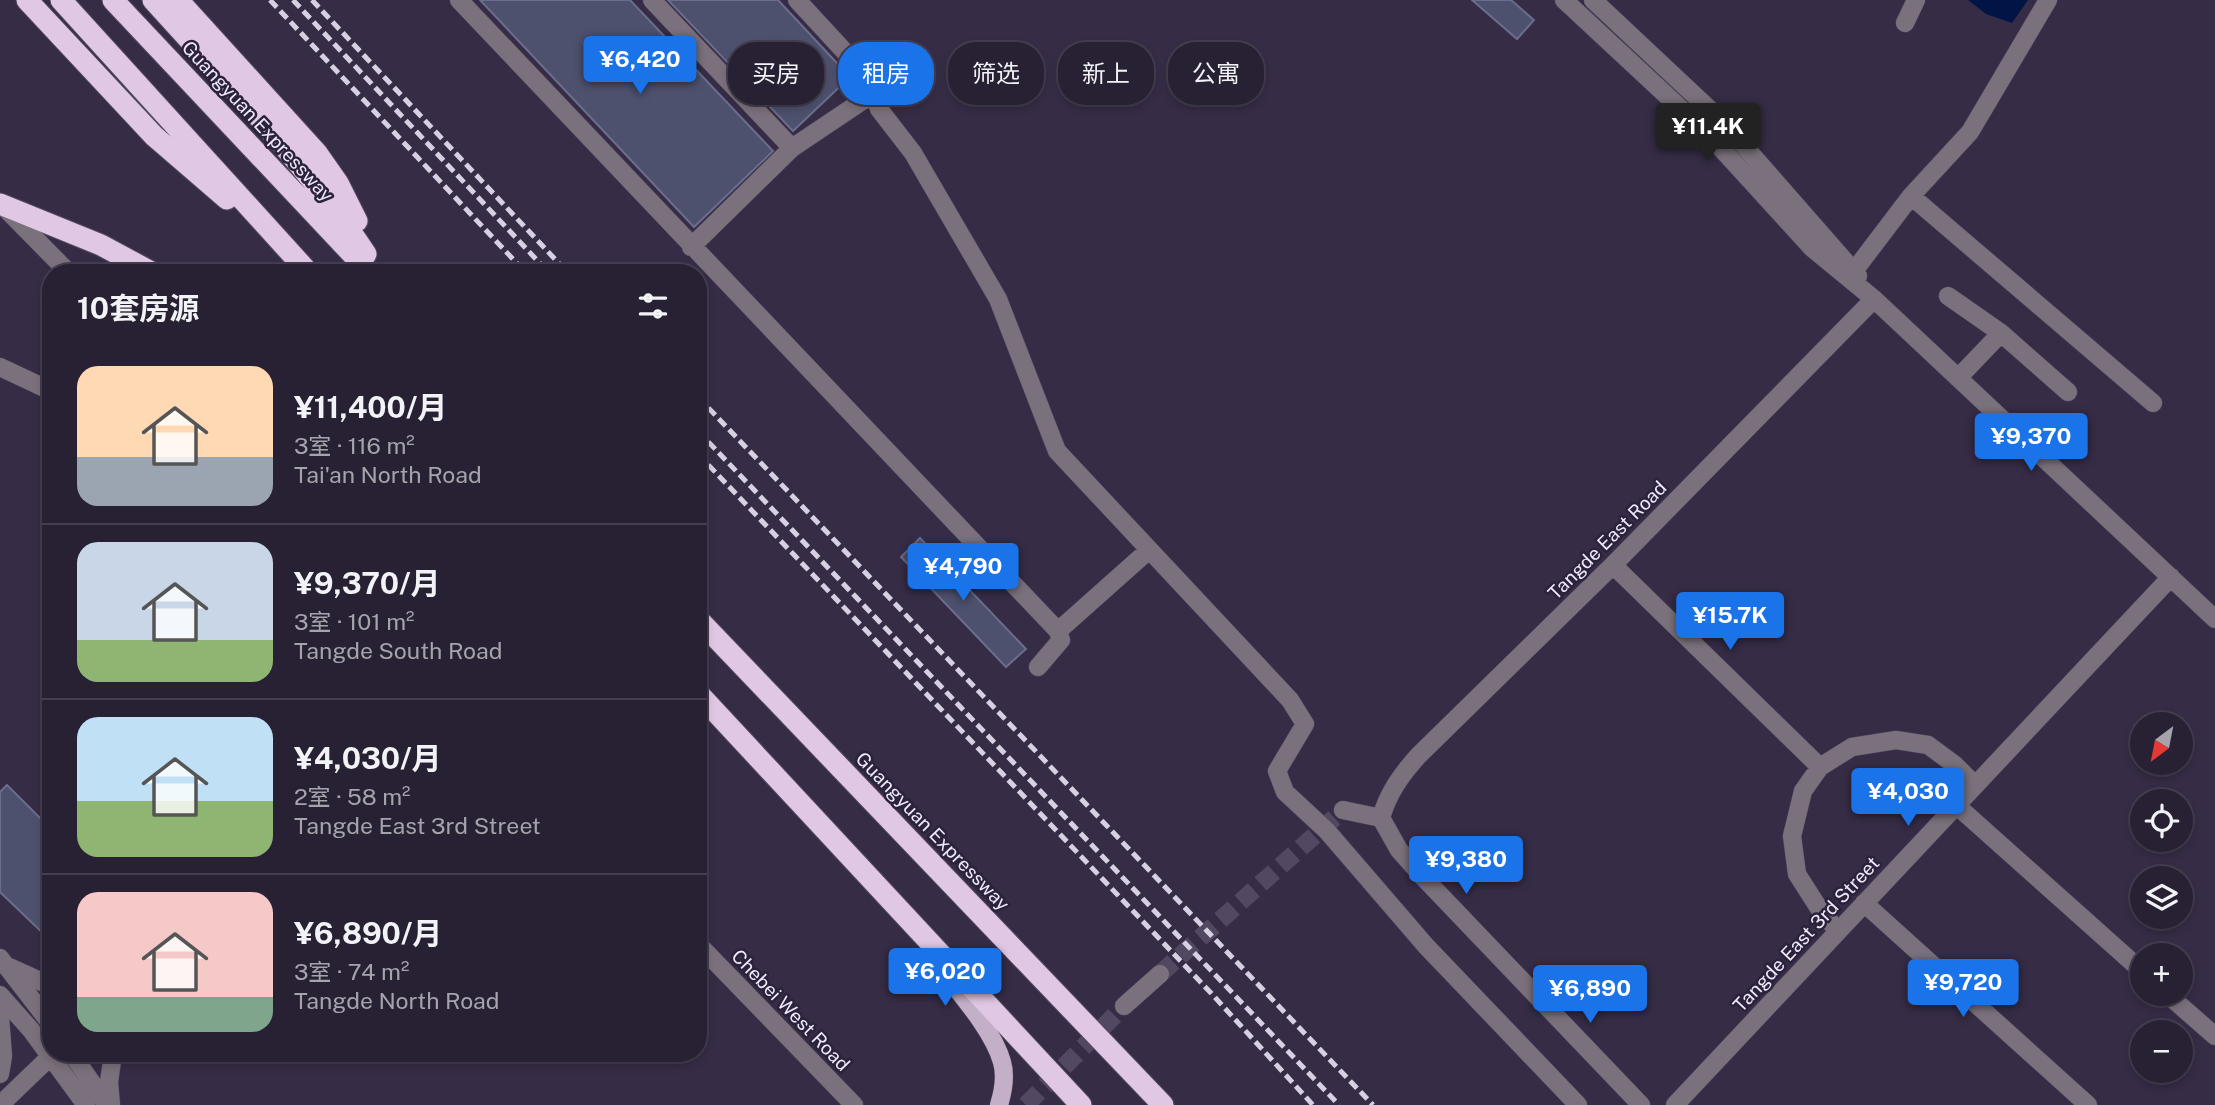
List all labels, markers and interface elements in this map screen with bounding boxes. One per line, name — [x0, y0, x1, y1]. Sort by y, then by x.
street label: Guangyuan Expressway — [178, 36, 338, 206]
pin: ¥6,420 — [583, 36, 697, 96]
chip: 买房 — [728, 42, 824, 105]
chip: 租房 — [838, 42, 934, 105]
chip: 筛选 — [948, 42, 1044, 105]
chip: 新上 — [1058, 42, 1154, 105]
chip: 公寓 — [1168, 42, 1264, 105]
text: ¥6,420 — [599, 45, 681, 72]
pin: ¥11.4K — [1651, 104, 1765, 163]
text: ¥11.4K — [1672, 112, 1744, 139]
icon: filters — [634, 287, 672, 325]
text: 10套房源 — [77, 290, 199, 326]
text: ¥11,400/月 — [294, 389, 447, 425]
icon: home — [133, 394, 217, 478]
pin: ¥9,370 — [1974, 414, 2088, 473]
text: ¥9,370 — [1991, 422, 2071, 449]
text: 3室 · 116 m² — [294, 432, 415, 459]
text: Tai'an North Road — [294, 461, 482, 488]
street label: Tangde East Road — [1543, 476, 1671, 604]
pin: ¥4,790 — [906, 544, 1020, 603]
text: ¥4,790 — [924, 552, 1002, 579]
text: ¥9,370/月 — [294, 565, 441, 601]
icon: home — [133, 570, 217, 654]
pin: ¥15.7K — [1673, 592, 1787, 652]
text: ¥15.7K — [1692, 601, 1768, 628]
text: 3室 · 101 m² — [294, 608, 415, 635]
text: Tangde South Road — [294, 637, 502, 664]
north arrow — [2130, 712, 2193, 775]
map controls — [2130, 712, 2193, 1083]
text: ¥4,030/月 — [294, 740, 442, 776]
icon: home — [133, 745, 217, 829]
street label: Guangyuan Expressway — [852, 747, 1014, 915]
pin: ¥4,030 — [1851, 768, 1965, 828]
text: ¥4,030 — [1867, 777, 1949, 804]
text: 2室 · 58 m² — [294, 783, 411, 810]
button: locate — [2130, 789, 2193, 852]
text: Tangde East 3rd Street — [294, 812, 541, 839]
pin: ¥9,380 — [1409, 836, 1523, 896]
text: ¥9,380 — [1425, 845, 1507, 872]
street label: Tangde East 3rd Street — [1728, 852, 1884, 1016]
button: layers — [2130, 866, 2193, 929]
text: ¥6,890/月 — [294, 915, 442, 951]
icon: home — [133, 920, 217, 1004]
button: + — [2130, 943, 2193, 1006]
street label: Chebei West Road — [727, 945, 855, 1075]
pin: ¥6,020 — [888, 948, 1002, 1008]
text: ¥6,020 — [905, 957, 985, 984]
text: 3室 · 74 m² — [294, 958, 409, 985]
pin: ¥9,720 — [1906, 960, 2020, 1019]
pin: ¥6,890 — [1533, 965, 1647, 1025]
text: ¥9,720 — [1924, 968, 2002, 995]
text: ¥6,890 — [1549, 974, 1631, 1001]
text: Tangde North Road — [294, 987, 500, 1014]
button: − — [2130, 1020, 2193, 1083]

